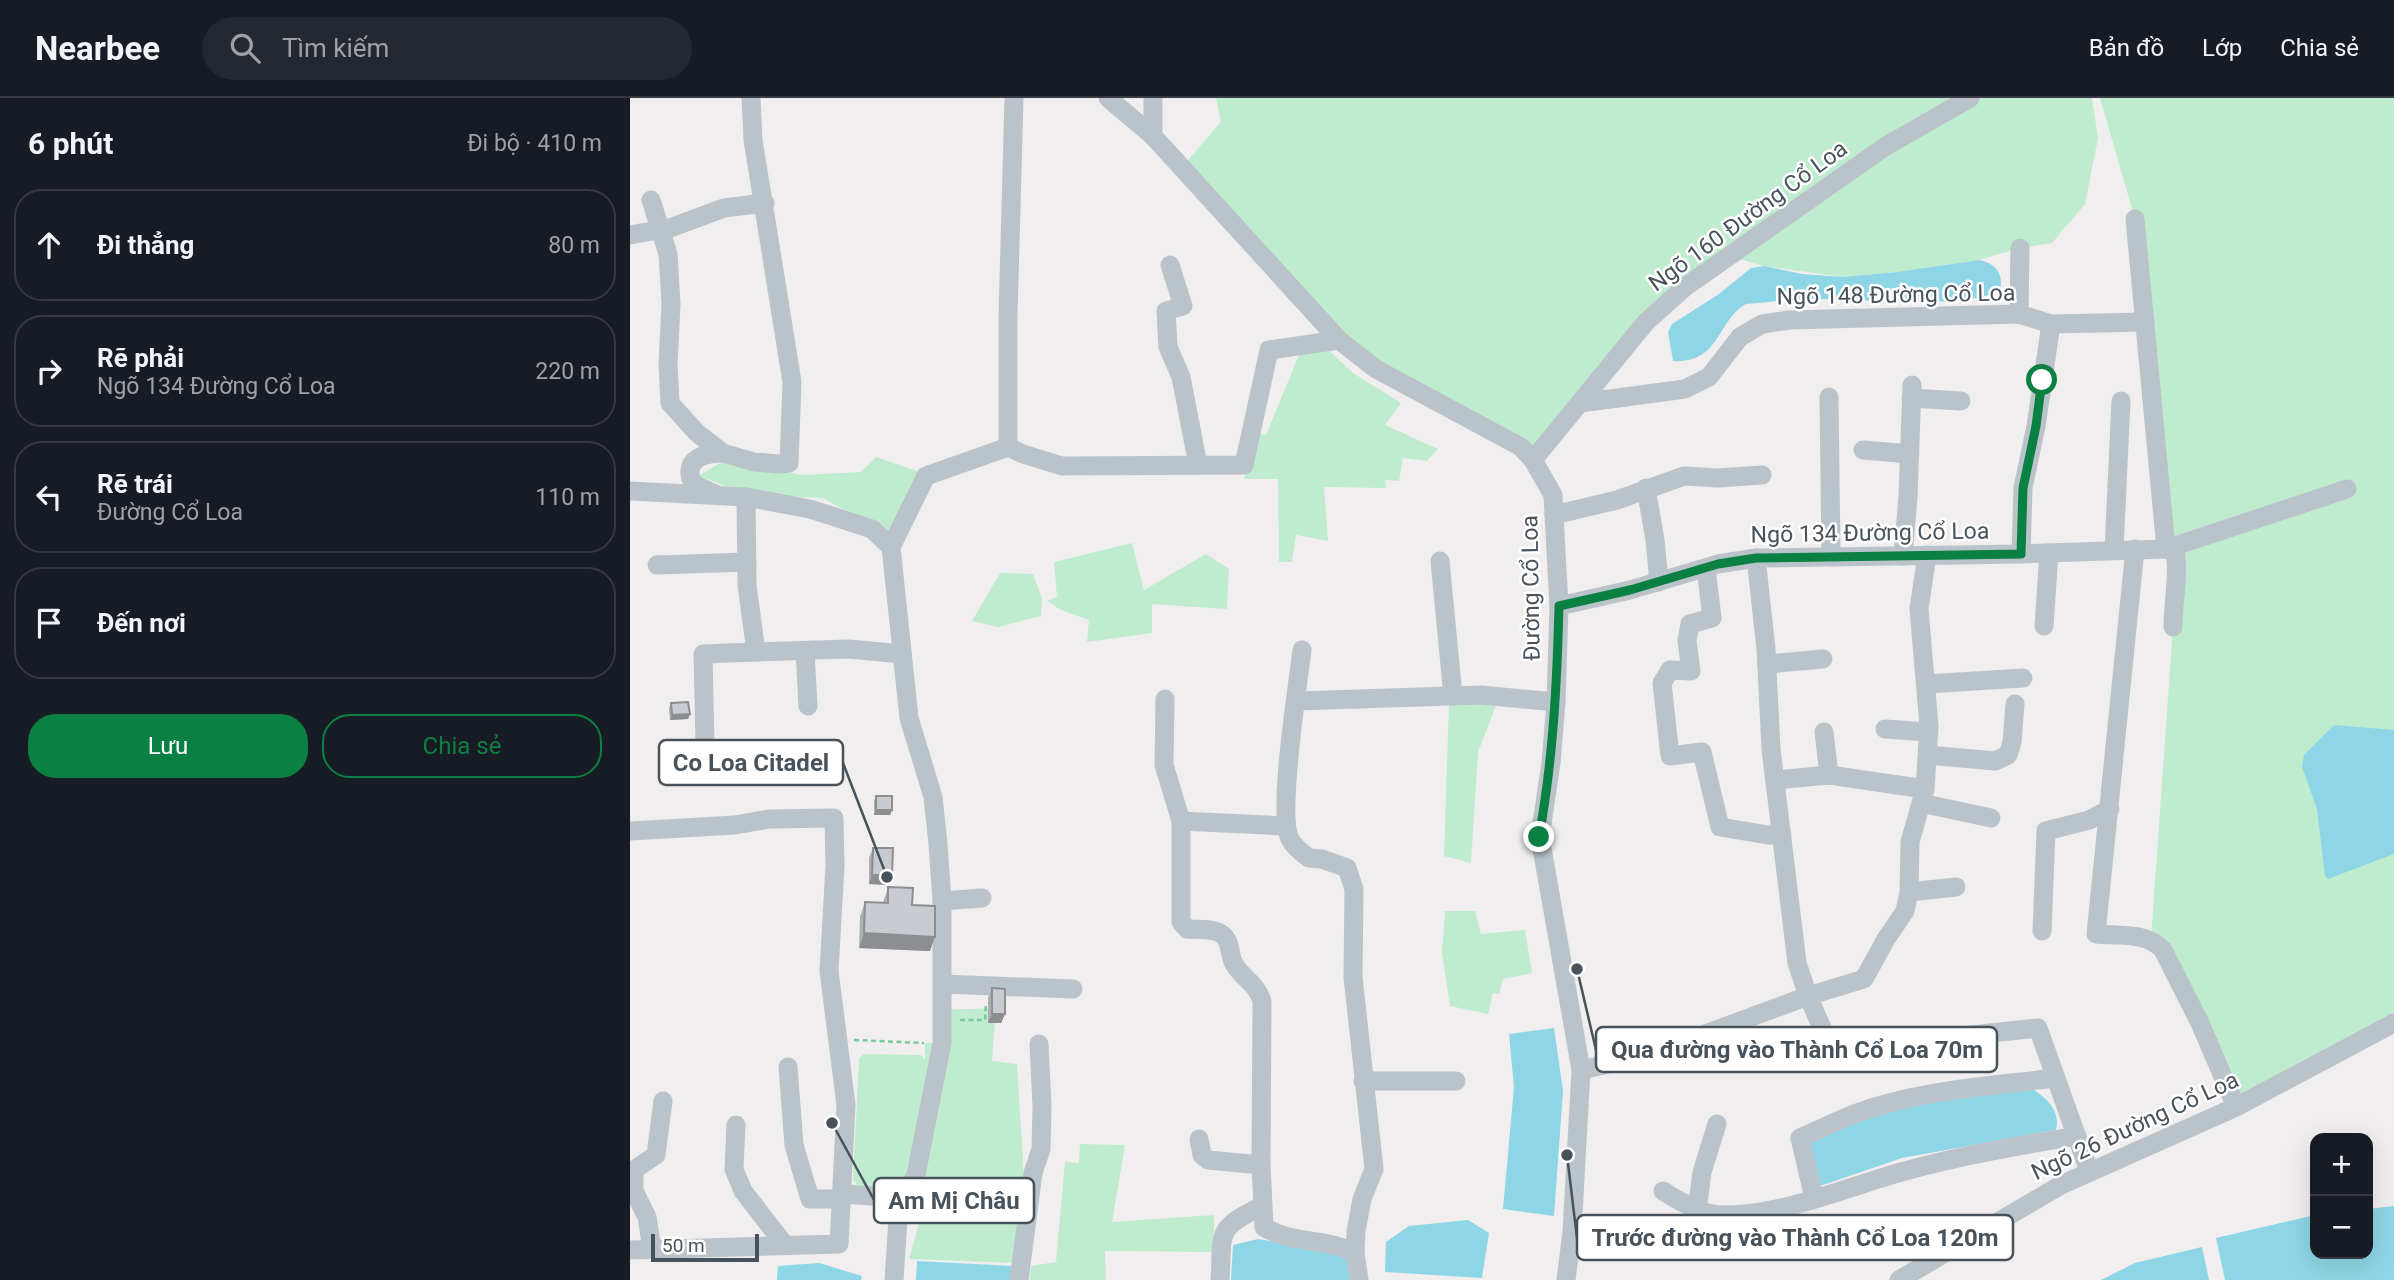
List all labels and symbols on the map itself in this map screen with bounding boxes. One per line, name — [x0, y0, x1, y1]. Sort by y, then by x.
street label: Ngõ 160 Đường Cổ Loa — [1644, 135, 1852, 297]
street label: Ngõ 148 Đường Cổ Loa — [1776, 279, 2016, 311]
route start — [2026, 364, 2057, 395]
street label: Đường Cổ Loa — [1516, 515, 1546, 661]
street label: Ngõ 134 Đường Cổ Loa — [1750, 517, 1990, 549]
callout: Co Loa Citadel — [659, 740, 843, 785]
text: Co Loa Citadel — [673, 749, 829, 777]
route end — [1523, 821, 1554, 852]
callout: Qua đường vào Thành Cổ Loa 70m — [1596, 1027, 1997, 1072]
text: Qua đường vào Thành Cổ Loa 70m — [1611, 1036, 1983, 1064]
street label: Ngõ 26 Đường Cổ Loa — [2027, 1066, 2243, 1186]
callout: Am Mị Châu — [874, 1178, 1034, 1223]
text: Am Mị Châu — [888, 1187, 1020, 1215]
callout: Trước đường vào Thành Cổ Loa 120m — [1577, 1215, 2013, 1260]
text: Trước đường vào Thành Cổ Loa 120m — [1592, 1224, 1998, 1252]
scale bar — [651, 1231, 760, 1263]

